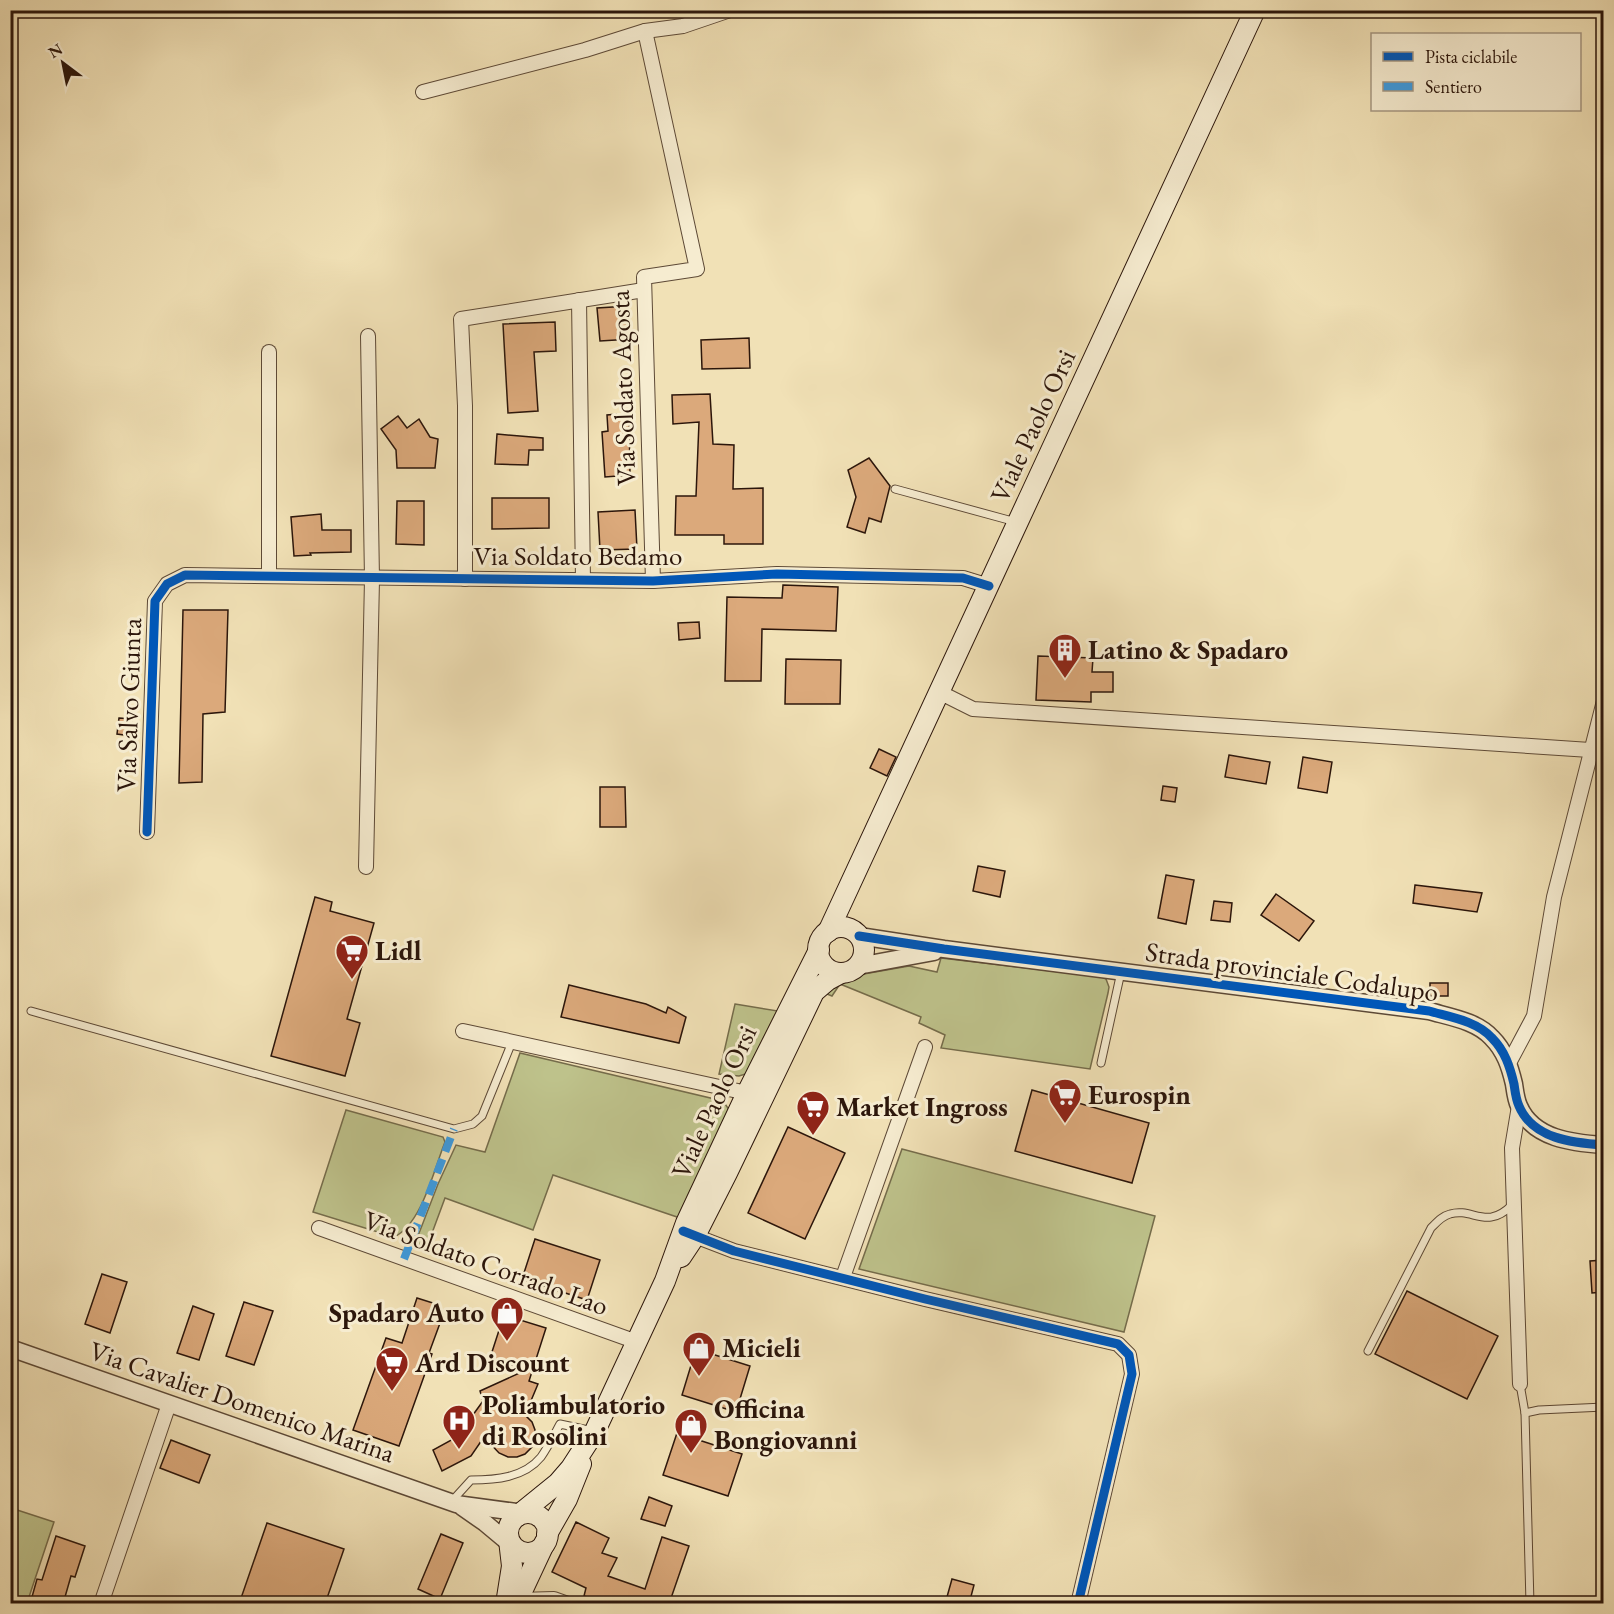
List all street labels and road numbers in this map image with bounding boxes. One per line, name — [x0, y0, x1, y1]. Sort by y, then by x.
street label: Via Soldato Agosta — [602, 289, 643, 486]
street label: Viale Paolo Orsi — [982, 343, 1083, 508]
street label: Via Soldato Bedamo — [474, 538, 682, 573]
street label: Via Salvo Giunta — [108, 617, 149, 793]
street label: Strada provinciale Codalupo — [1143, 934, 1441, 1009]
street label: Viale Paolo Orsi — [663, 1019, 764, 1184]
street label: Via Soldato Corrado Lao — [359, 1202, 613, 1323]
street label: Via Cavalier Domenico Marina — [85, 1333, 400, 1470]

